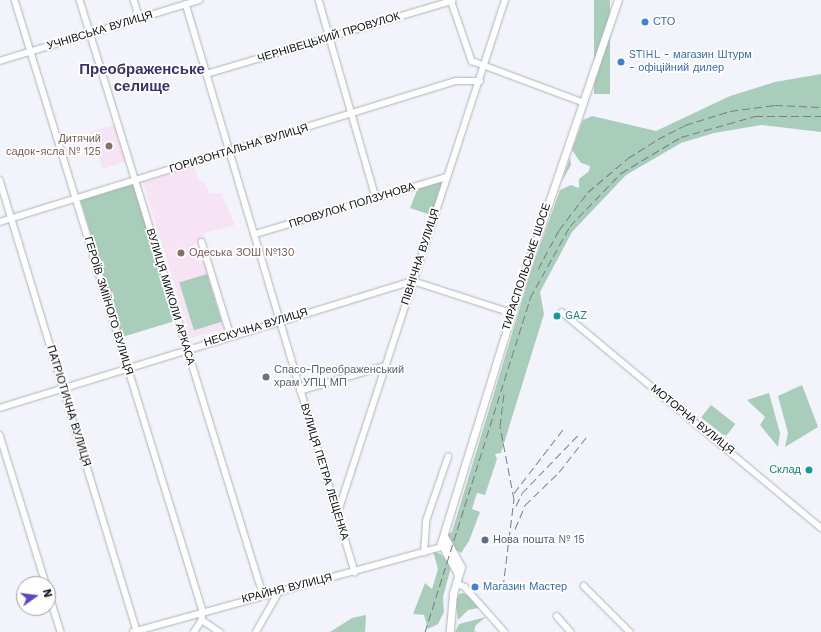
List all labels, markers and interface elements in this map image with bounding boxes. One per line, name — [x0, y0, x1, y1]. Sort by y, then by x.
street label: УЧНІВСЬКА ВУЛИЦЯ — [46, 9, 154, 53]
street label: ЧЕРНІВЕЦЬКИЙ ПРОВУЛОК — [256, 10, 402, 66]
place label: СТО — [653, 15, 675, 29]
marker: СТО — [640, 17, 650, 27]
place label: STIHL - магазин Штурм - офіційний дилер — [629, 49, 752, 75]
marker: STIHL - магазин Штурм - офіційний дилер — [616, 57, 626, 67]
district label: Преображенське селище — [79, 60, 205, 95]
street label: ГОРИЗОНТАЛЬНА ВУЛИЦЯ — [168, 122, 310, 176]
place label: Дитячий садок-ясла № 125 — [6, 133, 101, 159]
marker: Дитячий садок-ясла № 125 — [104, 141, 114, 151]
street label: ПРОВУЛОК ПОЛЗУНОВА — [287, 181, 417, 231]
street label: ТИРАСПОЛЬСЬКЕ ШОСЕ — [500, 202, 554, 332]
street label: ПІВНІЧНА ВУЛИЦЯ — [399, 207, 443, 307]
street label: ВУЛИЦЯ МИКОЛИ АРКАСА — [143, 227, 197, 367]
street label: ГЕРОЇВ ЗМІЇНОГО ВУЛИЦЯ — [81, 235, 135, 377]
place label: Одеська ЗОШ №130 — [189, 246, 294, 260]
marker: Одеська ЗОШ №130 — [176, 248, 186, 258]
street label: НЕСКУЧНА ВУЛИЦЯ — [202, 306, 310, 350]
place label: GAZ — [565, 309, 587, 323]
marker: GAZ — [552, 311, 562, 321]
street label: ПАТРІОТИЧНА ВУЛИЦЯ — [43, 344, 93, 468]
place label: Спасо-Преображенський храм УПЦ МП — [274, 364, 404, 390]
marker: Спасо-Преображенський храм УПЦ МП — [261, 372, 271, 382]
street label: МОТОРНА ВУЛИЦЯ — [648, 382, 736, 458]
street label: ВУЛИЦЯ ПЕТРА ЛЕЩЕНКА — [297, 402, 351, 542]
place label: Склад — [769, 463, 801, 477]
marker: Склад — [804, 465, 814, 475]
place label: Нова пошта № 15 — [493, 533, 585, 547]
marker: Нова пошта № 15 — [480, 535, 490, 545]
street label: КРАЙНЯ ВУЛИЦЯ — [240, 571, 334, 607]
north arrow — [16, 576, 56, 616]
place label: Магазин Мастер — [483, 580, 567, 594]
marker: Магазин Мастер — [470, 582, 480, 592]
text: N — [40, 588, 54, 599]

